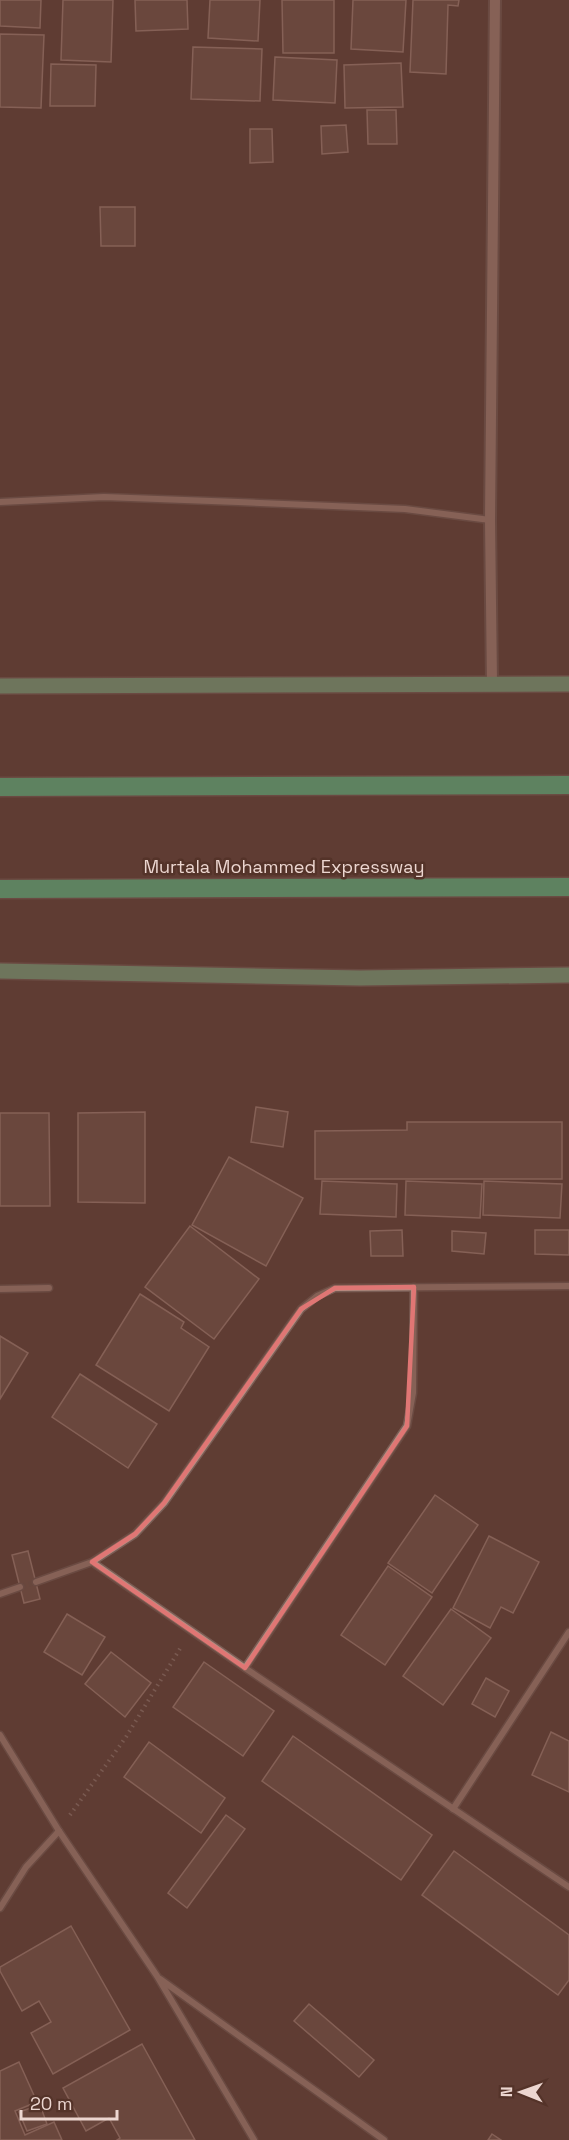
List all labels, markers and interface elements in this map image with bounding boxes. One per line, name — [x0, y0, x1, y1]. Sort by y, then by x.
street label: Murtala Mohammed Expressway — [144, 855, 425, 878]
north arrow — [491, 2062, 551, 2122]
scale bar — [21, 2083, 117, 2121]
text: N — [496, 2086, 517, 2097]
text: 20 m — [30, 2092, 73, 2115]

